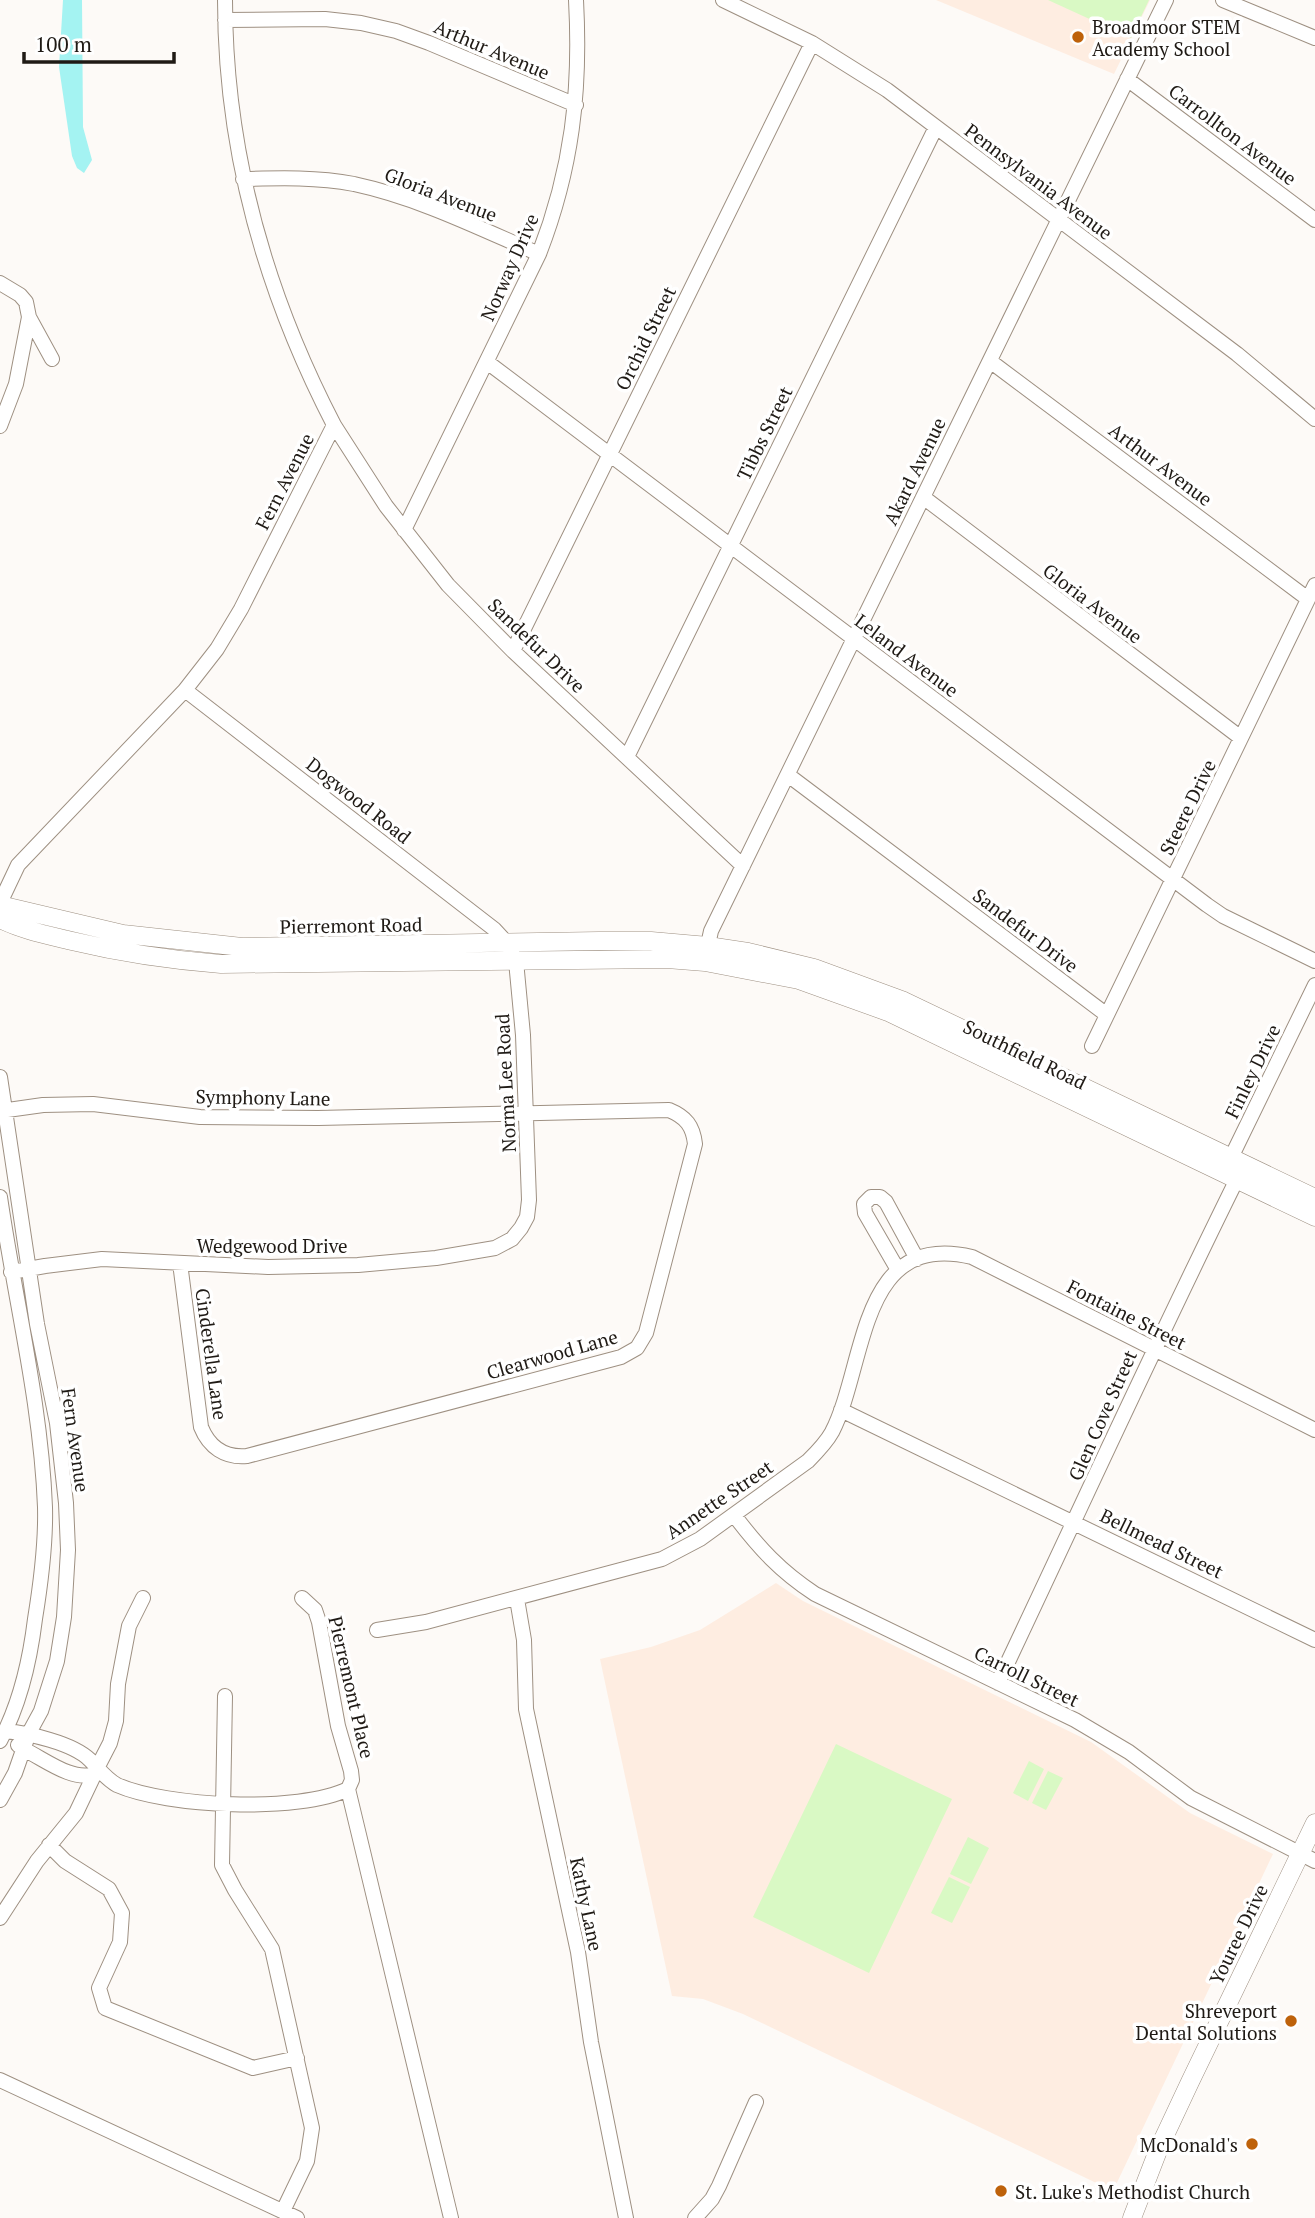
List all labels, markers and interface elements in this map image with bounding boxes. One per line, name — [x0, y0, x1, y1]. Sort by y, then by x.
street label: Arthur Avenue — [430, 13, 554, 85]
place label: Broadmoor STEM Academy School — [1092, 14, 1240, 61]
scale bar — [24, 21, 175, 65]
marker: Broadmoor STEM Academy School — [1070, 29, 1086, 45]
text: 100 m — [35, 30, 92, 58]
street label: Carrollton Avenue — [1164, 78, 1302, 190]
street label: Pennsylvania Avenue — [960, 117, 1118, 245]
street label: Gloria Avenue — [381, 161, 501, 227]
street label: Norway Drive — [474, 209, 544, 325]
street label: Orchid Street — [609, 282, 681, 394]
street label: Tibbs Street — [730, 382, 798, 484]
street label: Akard Avenue — [877, 413, 951, 529]
street label: Arthur Avenue — [1104, 417, 1218, 511]
street label: Fern Avenue — [249, 429, 319, 533]
street label: Gloria Avenue — [1038, 557, 1148, 649]
street label: Sandefur Drive — [483, 592, 591, 698]
street label: Leland Avenue — [850, 608, 964, 702]
street label: Dogwood Road — [302, 751, 417, 849]
street label: Steere Drive — [1153, 755, 1221, 859]
street label: Sandefur Drive — [968, 882, 1084, 978]
street label: Pierremont Road — [279, 911, 423, 939]
street label: Norma Lee Road — [489, 1013, 521, 1153]
street label: Southfield Road — [959, 1013, 1091, 1095]
street label: Finley Drive — [1218, 1020, 1286, 1122]
street label: Symphony Lane — [195, 1083, 331, 1111]
street label: Wedgewood Drive — [196, 1233, 348, 1258]
street label: Fontaine Street — [1063, 1273, 1191, 1355]
street label: Cinderella Lane — [190, 1287, 234, 1421]
street label: Clearwood Lane — [484, 1323, 620, 1385]
street label: Glen Cove Street — [1062, 1346, 1142, 1484]
street label: Fern Avenue — [56, 1386, 96, 1494]
street label: Annette Street — [661, 1454, 777, 1544]
street label: Bellmead Street — [1096, 1502, 1228, 1584]
street label: Pierremont Place — [323, 1613, 381, 1761]
street label: Carroll Street — [970, 1640, 1084, 1712]
street label: Kathy Lane — [565, 1855, 609, 1953]
street label: Youree Drive — [1203, 1880, 1273, 1988]
place label: Shreveport Dental Solutions — [1136, 1998, 1277, 2045]
marker: Shreveport Dental Solutions — [1283, 2013, 1299, 2029]
place label: McDonald's — [1140, 2132, 1238, 2157]
marker: McDonald's — [1244, 2136, 1260, 2152]
place label: St. Luke's Methodist Church — [1015, 2179, 1250, 2204]
marker: St. Luke's Methodist Church — [993, 2183, 1009, 2199]

